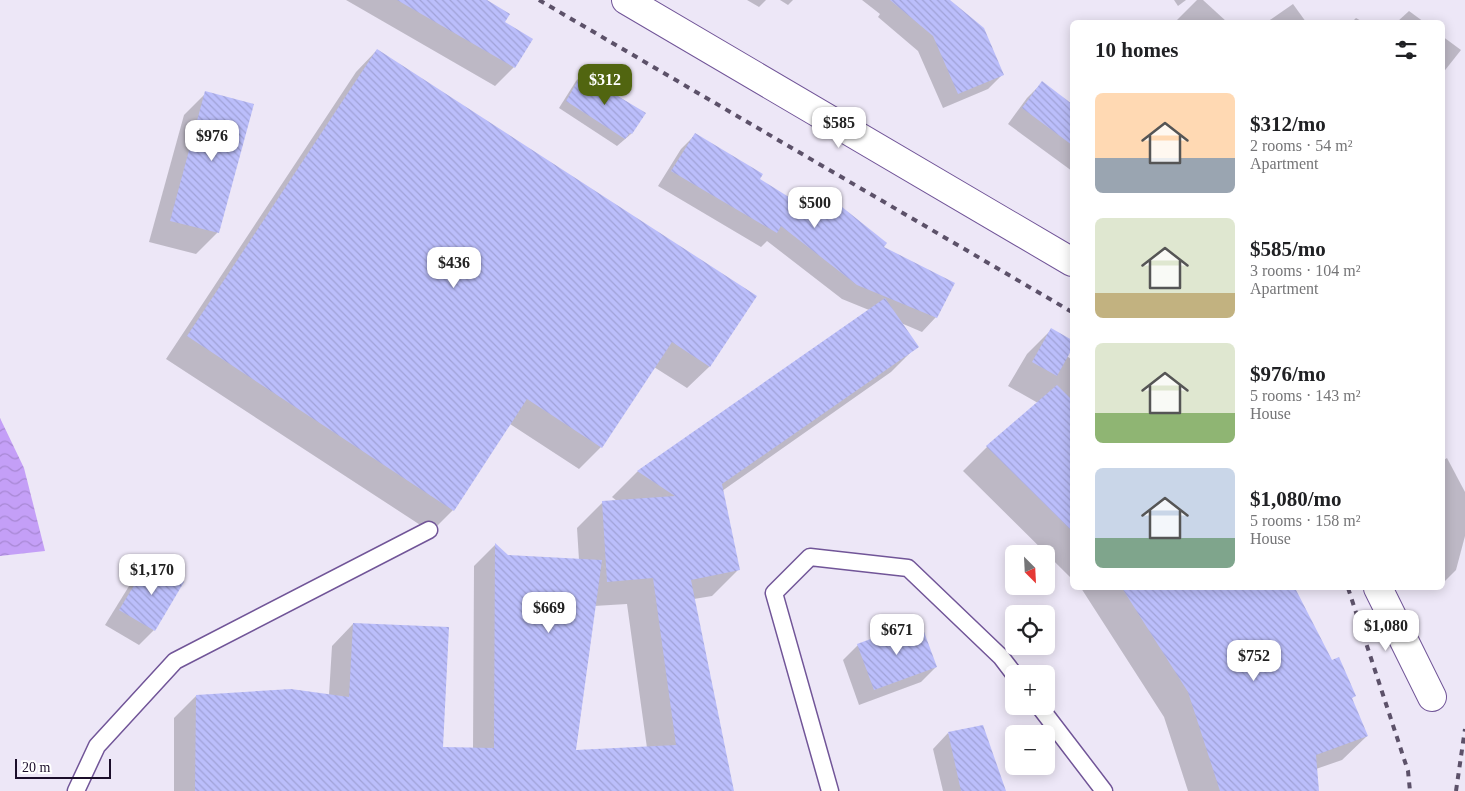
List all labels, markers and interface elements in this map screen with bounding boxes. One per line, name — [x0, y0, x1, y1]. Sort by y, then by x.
icon: filters — [1392, 36, 1420, 64]
text: 10 homes — [1095, 38, 1178, 62]
pin: $312 — [575, 64, 635, 106]
text: $312 — [589, 71, 621, 88]
pin: $585 — [809, 106, 869, 149]
text: $312/mo — [1250, 112, 1326, 136]
icon: home — [1135, 113, 1195, 173]
text: $585 — [823, 114, 855, 131]
pin: $976 — [182, 120, 242, 162]
text: $976 — [196, 127, 228, 144]
text: 2 rooms · 54 m² — [1250, 137, 1353, 154]
text: Apartment — [1250, 155, 1318, 172]
pin: $500 — [785, 186, 845, 229]
text: $500 — [799, 194, 831, 211]
text: $585/mo — [1250, 237, 1326, 261]
icon: home — [1135, 238, 1195, 298]
pin: $436 — [424, 246, 484, 289]
text: $436 — [438, 254, 470, 271]
text: 3 rooms · 104 m² — [1250, 262, 1361, 279]
text: Apartment — [1250, 280, 1318, 297]
text: $976/mo — [1250, 362, 1326, 386]
icon: home — [1135, 363, 1195, 423]
text: 5 rooms · 143 m² — [1250, 387, 1361, 404]
text: House — [1250, 405, 1291, 422]
text: $1,080/mo — [1250, 487, 1342, 511]
icon: home — [1135, 488, 1195, 548]
text: 5 rooms · 158 m² — [1250, 512, 1361, 529]
text: House — [1250, 530, 1291, 547]
north arrow — [1005, 545, 1055, 595]
map controls — [1005, 545, 1055, 775]
pin: $1,170 — [111, 554, 193, 596]
text: $1,170 — [130, 561, 174, 578]
pin: $669 — [519, 592, 579, 634]
text: $669 — [533, 599, 565, 616]
button: locate — [1005, 605, 1055, 655]
pin: $1,080 — [1345, 610, 1427, 652]
pin: $671 — [867, 614, 927, 656]
text: $1,080 — [1364, 617, 1408, 634]
text: $671 — [881, 621, 913, 638]
pin: $752 — [1224, 640, 1284, 682]
text: $752 — [1238, 647, 1270, 664]
button: + — [1005, 665, 1055, 715]
button: − — [1005, 725, 1055, 775]
scale bar — [15, 756, 111, 779]
text: 20 m — [22, 760, 50, 775]

